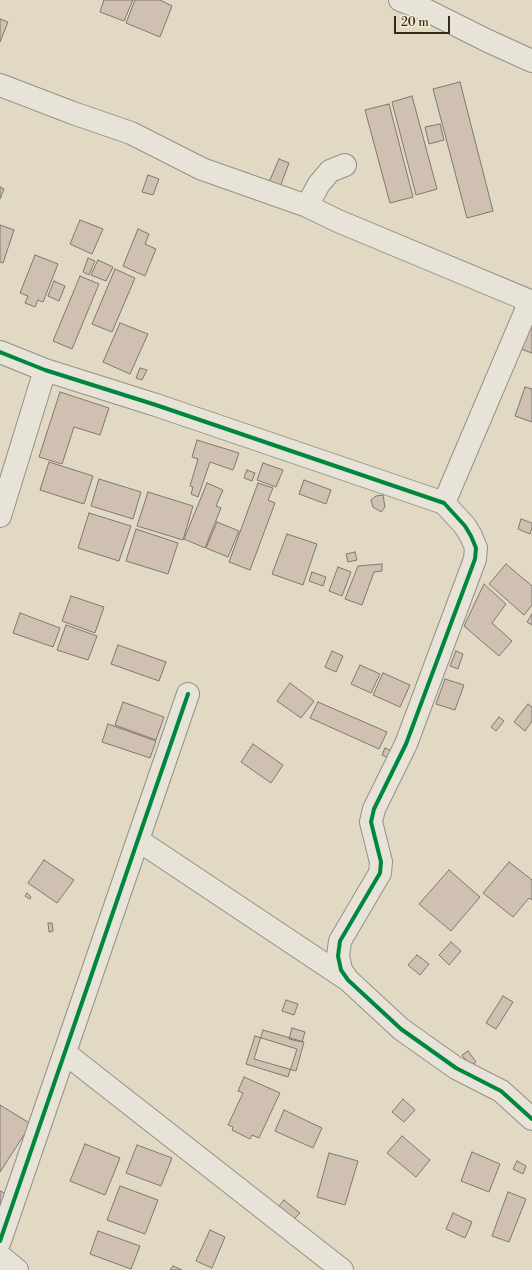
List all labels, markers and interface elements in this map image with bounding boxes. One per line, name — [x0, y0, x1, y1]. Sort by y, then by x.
scale bar — [396, 8, 452, 34]
text: 20 m — [401, 15, 429, 30]

